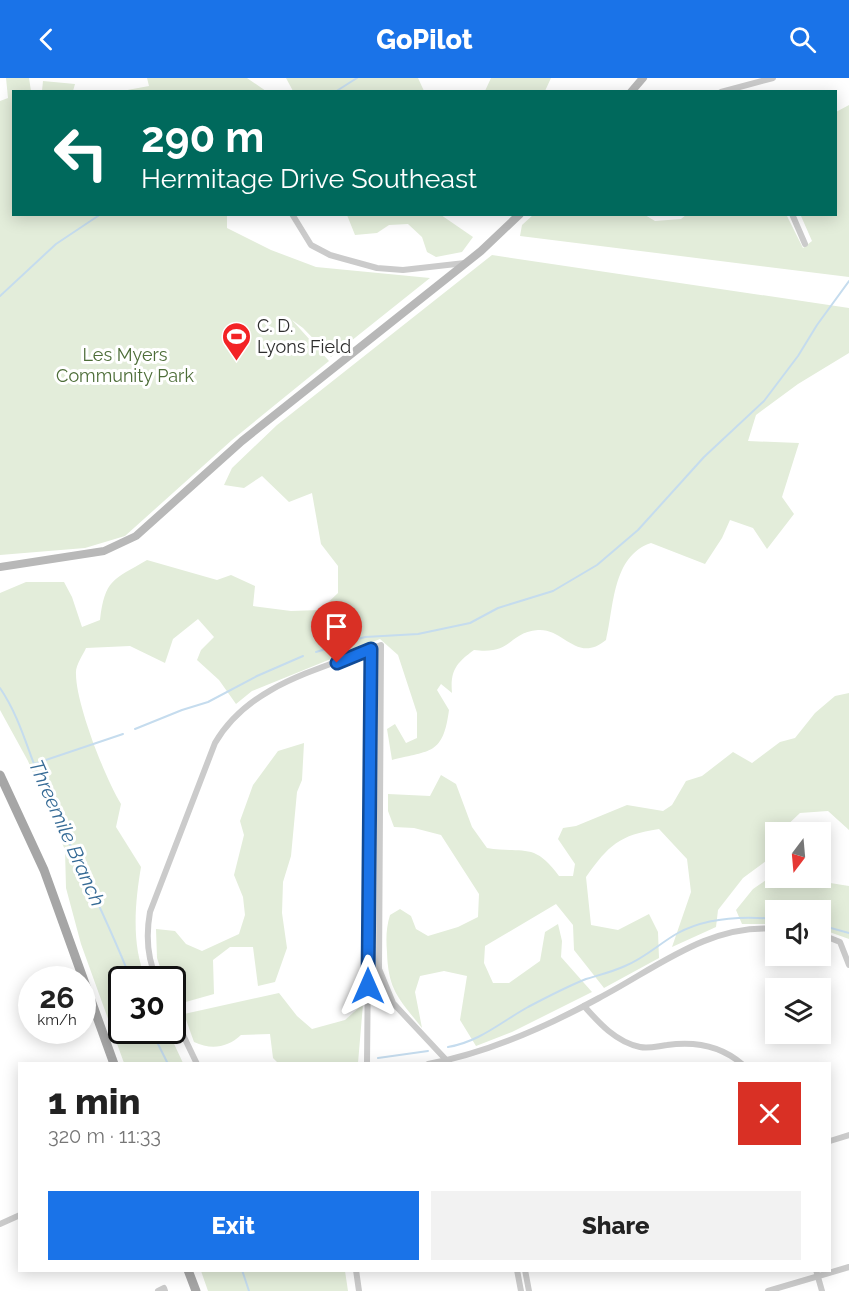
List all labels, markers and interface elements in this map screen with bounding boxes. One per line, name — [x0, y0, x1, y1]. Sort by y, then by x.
icon: back — [30, 23, 63, 56]
icon: search — [786, 23, 819, 56]
text: GoPilot — [376, 24, 473, 55]
text: 290 m — [141, 113, 264, 162]
icon: left — [42, 114, 120, 192]
text: Hermitage Drive Southeast — [141, 163, 477, 194]
place label: C. D. Lyons Field — [257, 315, 351, 357]
sports icon: C. D. Lyons Field — [220, 320, 252, 362]
park label: Les Myers Community Park — [56, 344, 194, 386]
pin — [311, 601, 362, 663]
icon: arrive — [320, 610, 353, 643]
water label: Threemile Branch — [24, 756, 110, 910]
north arrow — [765, 822, 831, 888]
map controls — [765, 822, 831, 1044]
button: sound — [765, 900, 831, 966]
position arrow — [336, 954, 400, 1018]
speed limit sign: 30 — [108, 966, 186, 1044]
button: layers — [765, 978, 831, 1044]
text: 26 — [39, 980, 75, 1015]
text: km/h — [37, 1011, 77, 1029]
text: 1 min — [48, 1080, 140, 1122]
button: close — [738, 1082, 801, 1145]
text: 320 m · 11:33 — [48, 1124, 161, 1148]
button: Exit — [48, 1191, 419, 1260]
button: Share — [431, 1191, 801, 1260]

